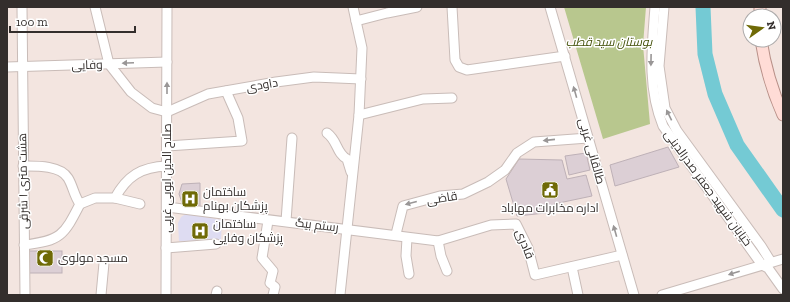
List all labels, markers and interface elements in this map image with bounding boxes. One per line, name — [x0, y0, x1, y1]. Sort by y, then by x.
scale bar — [10, 8, 135, 34]
north arrow — [742, 8, 782, 48]
text: 100 m — [16, 15, 48, 29]
text: N — [764, 20, 779, 32]
park label: بوستان سید قطب — [566, 35, 653, 49]
one-way arrow — [648, 54, 654, 67]
street label: وفایی — [71, 57, 103, 73]
one-way arrow — [121, 60, 134, 66]
street label: داودی — [245, 75, 279, 95]
one-way arrow — [164, 81, 170, 94]
one-way arrow — [572, 86, 578, 98]
one-way arrow — [666, 110, 672, 121]
street label: طالقانی غربی — [576, 116, 608, 186]
street label: صلاح الدین ایوبی غریی — [160, 123, 175, 233]
street label: خیابان شهید جعفر صدرالدینی — [661, 127, 755, 249]
street label: هشت متری ۱ شرقی — [15, 133, 31, 229]
one-way arrow — [543, 137, 556, 144]
public building icon: اداره مخابرات مهاباد — [540, 180, 560, 200]
place label: ساختمان پزشکان بهنام — [203, 185, 268, 215]
hospital icon: ساختمان پزشکان بهنام — [180, 189, 200, 209]
street label: قاضی — [425, 189, 459, 207]
one-way arrow — [405, 201, 417, 207]
place label: اداره مخابرات مهاباد — [501, 201, 599, 215]
street label: رستم بیگ — [294, 215, 340, 236]
place label: ساختمان پزشکان وفایی — [213, 217, 284, 247]
hospital icon: ساختمان پزشکان وفایی — [190, 221, 210, 241]
one-way arrow — [612, 224, 618, 236]
street label: قادری — [513, 227, 537, 261]
mosque icon: مسجد مولوی — [35, 248, 55, 268]
place label: مسجد مولوی — [58, 251, 128, 265]
one-way arrow — [727, 270, 739, 276]

